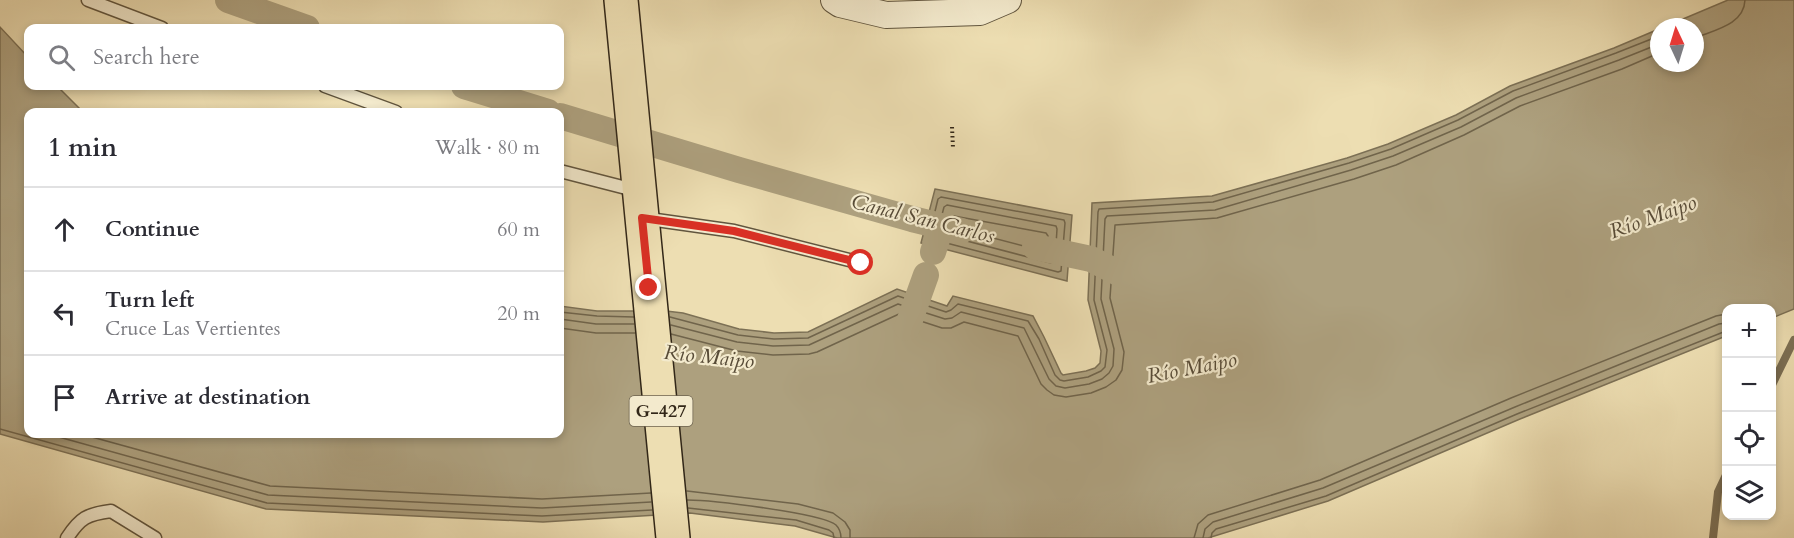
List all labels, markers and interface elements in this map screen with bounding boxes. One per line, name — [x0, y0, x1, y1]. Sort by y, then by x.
north arrow — [1650, 18, 1704, 72]
search box — [24, 24, 564, 90]
icon: search — [45, 41, 78, 74]
text: Search here — [93, 42, 200, 72]
text: 1 min — [48, 130, 117, 165]
text: Walk · 80 m — [435, 134, 540, 161]
water label: Canal San Carlos — [848, 187, 998, 251]
water label: Río Maipo — [1605, 188, 1701, 246]
icon: ahead — [48, 213, 81, 246]
text: Continue — [105, 214, 200, 244]
text: 60 m — [497, 216, 540, 243]
route start — [847, 249, 873, 275]
route end — [635, 274, 661, 300]
text: Turn left — [105, 285, 194, 315]
icon: left — [48, 297, 81, 330]
text: 20 m — [497, 300, 540, 327]
map controls — [1722, 304, 1776, 520]
button: + — [1722, 304, 1776, 358]
text: Cruce Las Vertientes — [105, 315, 281, 342]
water label: Río Maipo — [662, 338, 756, 376]
water label: Río Maipo — [1145, 345, 1240, 391]
button: − — [1722, 358, 1776, 412]
icon: arrive — [48, 381, 81, 414]
text: Arrive at destination — [105, 382, 310, 412]
road number: G-427 — [630, 396, 692, 426]
button: locate — [1722, 412, 1776, 466]
button: layers — [1722, 466, 1776, 520]

